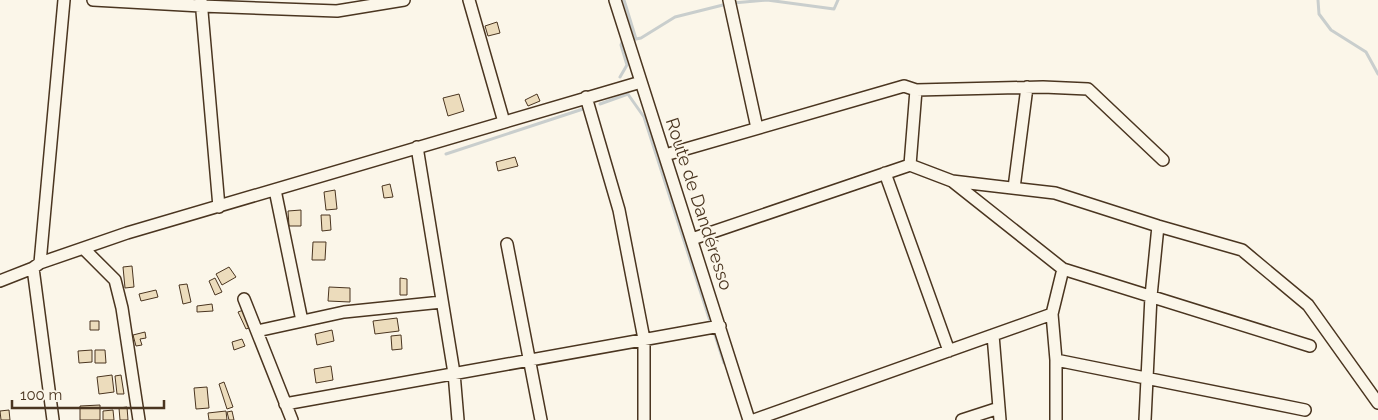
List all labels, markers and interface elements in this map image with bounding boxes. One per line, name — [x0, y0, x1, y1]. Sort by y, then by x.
street label: Route de Dandéresso — [662, 115, 737, 293]
scale bar — [12, 378, 165, 410]
text: 100 m — [20, 386, 62, 404]

